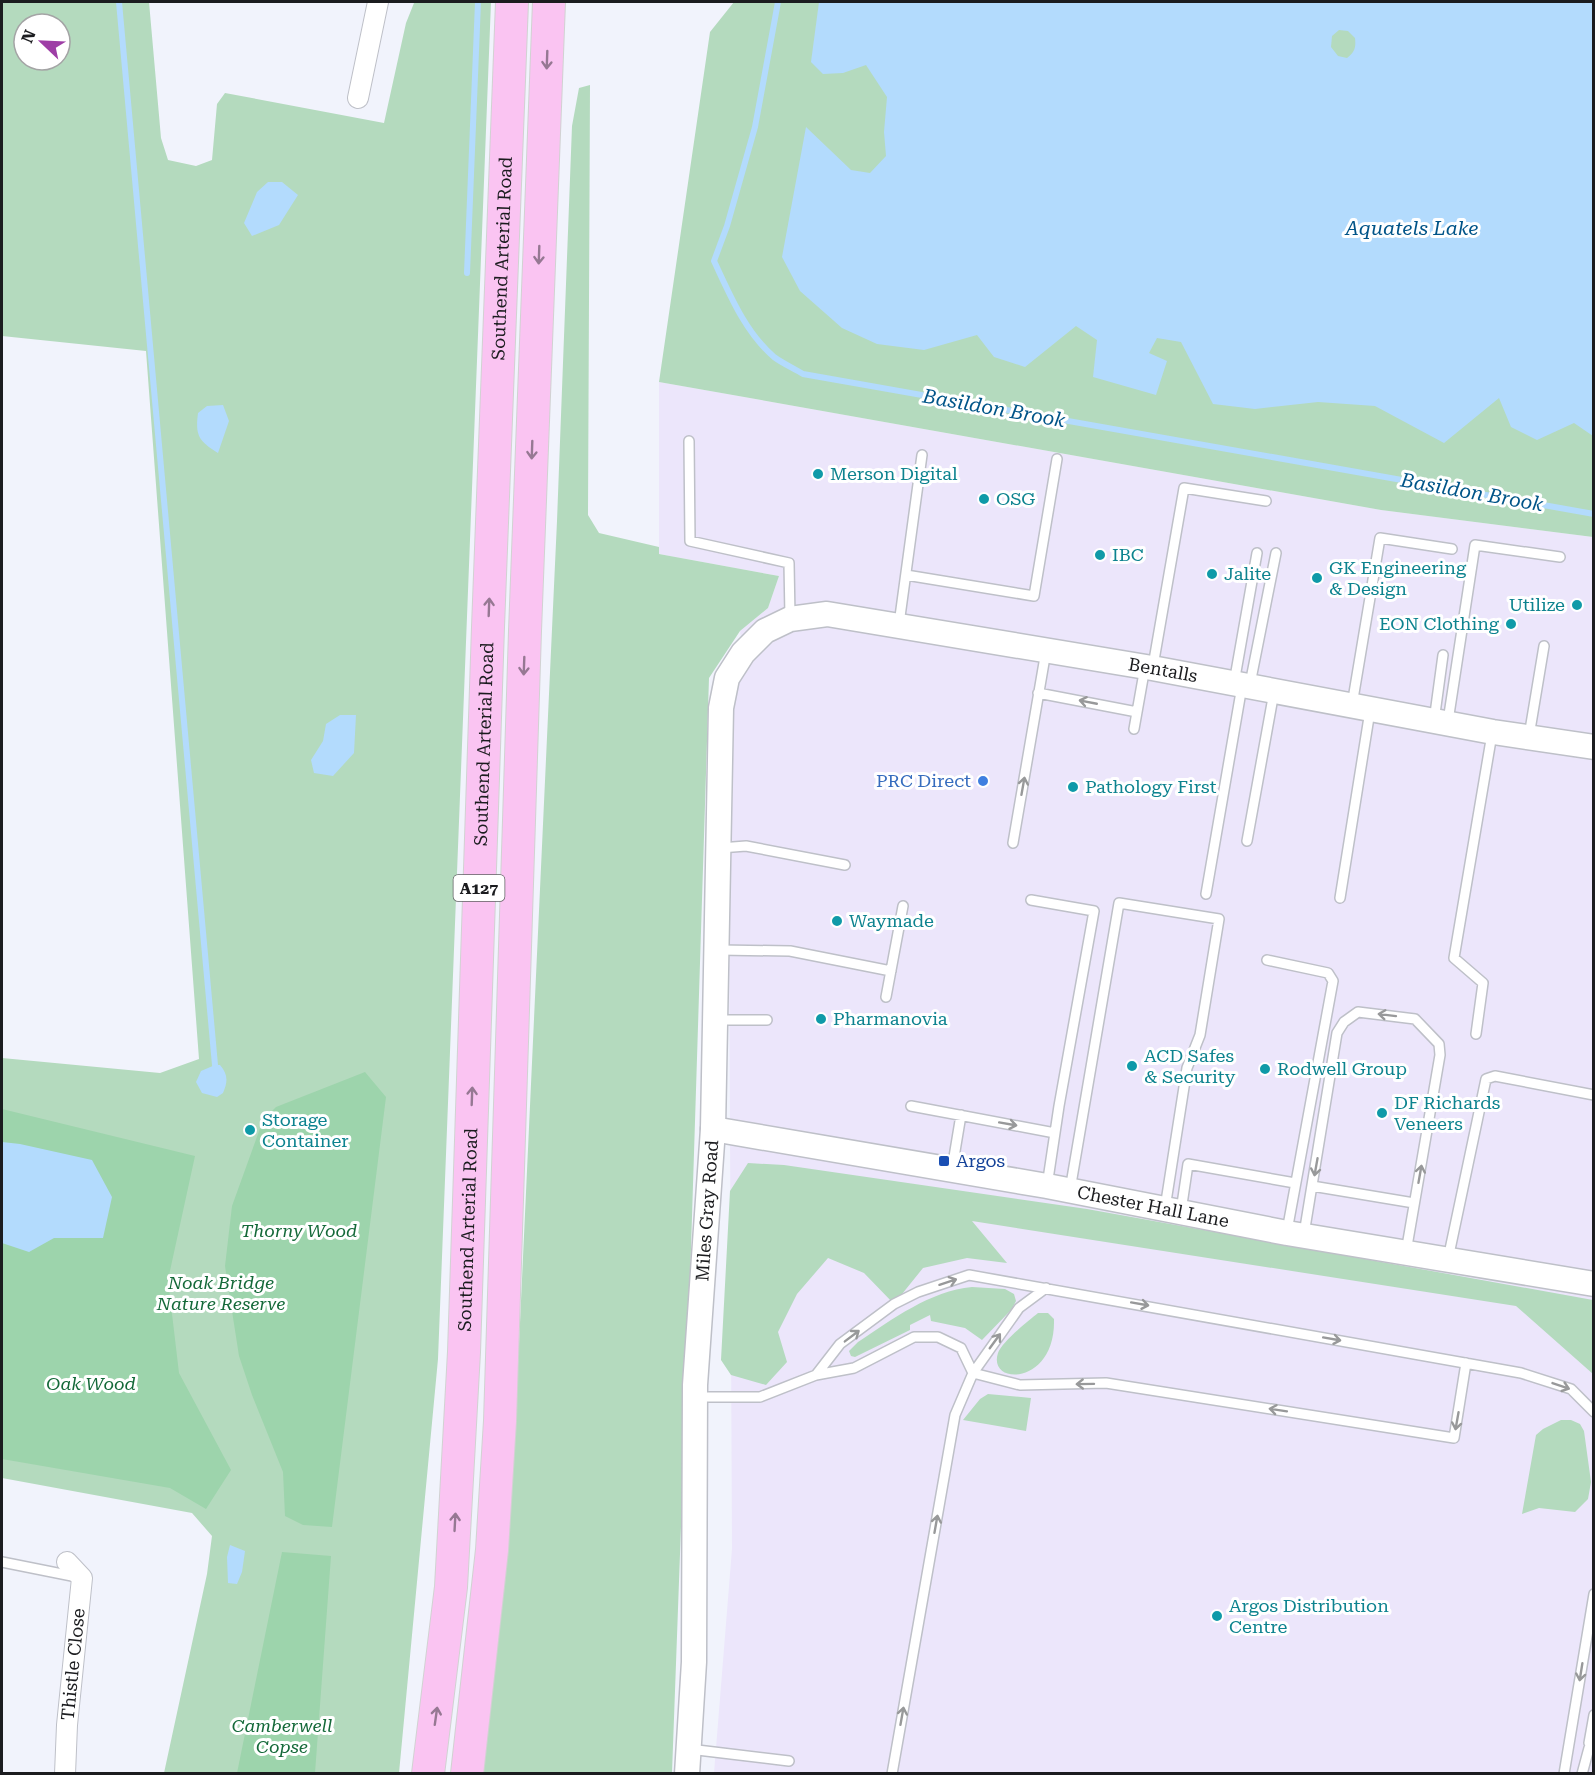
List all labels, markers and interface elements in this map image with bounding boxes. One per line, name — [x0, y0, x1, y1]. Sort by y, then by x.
north arrow — [12, 12, 72, 72]
text: N — [17, 27, 40, 46]
one-way arrow — [541, 49, 553, 69]
street label: Southend Arterial Road — [487, 156, 516, 361]
water label: Aquatels Lake — [1345, 216, 1478, 240]
one-way arrow — [534, 244, 545, 264]
water label: Basildon Brook — [920, 383, 1067, 432]
one-way arrow — [526, 439, 537, 459]
place label: Merson Digital — [830, 463, 958, 484]
marker: Merson Digital — [811, 467, 825, 481]
water label: Basildon Brook — [1398, 467, 1545, 516]
place label: OSG — [996, 488, 1035, 509]
marker: OSG — [977, 492, 991, 506]
place label: IBC — [1112, 544, 1144, 565]
marker: IBC — [1093, 548, 1107, 562]
place label: GK Engineering & Design — [1329, 557, 1467, 599]
place label: Jalite — [1224, 563, 1271, 584]
marker: Jalite — [1205, 567, 1219, 581]
marker: GK Engineering & Design — [1310, 571, 1324, 585]
place label: Utilize — [1509, 594, 1565, 615]
one-way arrow — [483, 598, 494, 618]
marker: Utilize — [1570, 598, 1584, 612]
place label: EON Clothing — [1379, 613, 1500, 634]
marker: EON Clothing — [1504, 617, 1518, 631]
street label: Southend Arterial Road — [470, 641, 498, 846]
street label: Bentalls — [1127, 653, 1199, 686]
one-way arrow — [518, 655, 529, 675]
one-way arrow — [1078, 696, 1098, 707]
place label: PRC Direct — [876, 770, 971, 791]
marker: PRC Direct — [976, 774, 990, 788]
one-way arrow — [1017, 776, 1028, 796]
place label: Pathology First — [1085, 776, 1217, 797]
marker: Pathology First — [1066, 780, 1080, 794]
road number: A127 — [454, 875, 504, 901]
place label: Waymade — [849, 910, 934, 931]
marker: Waymade — [830, 914, 844, 928]
place label: Pharmanovia — [833, 1008, 948, 1029]
one-way arrow — [1378, 1010, 1397, 1021]
marker: Pharmanovia — [814, 1012, 828, 1026]
place label: ACD Safes & Security — [1144, 1045, 1236, 1087]
place label: Rodwell Group — [1277, 1058, 1407, 1079]
marker: ACD Safes & Security — [1125, 1059, 1139, 1073]
marker: Rodwell Group — [1258, 1062, 1272, 1076]
one-way arrow — [467, 1086, 478, 1106]
place label: DF Richards Veneers — [1394, 1092, 1500, 1134]
marker: DF Richards Veneers — [1375, 1106, 1389, 1120]
place label: Storage Container — [262, 1109, 349, 1151]
one-way arrow — [998, 1119, 1017, 1130]
marker: Storage Container — [243, 1123, 257, 1137]
street label: Southend Arterial Road — [454, 1127, 481, 1332]
street label: Miles Gray Road — [691, 1139, 722, 1282]
place label: Argos — [956, 1150, 1005, 1171]
marker: Argos — [937, 1154, 951, 1168]
one-way arrow — [1310, 1156, 1321, 1176]
one-way arrow — [1414, 1165, 1425, 1185]
street label: Chester Hall Lane — [1076, 1181, 1231, 1231]
park label: Thorny Wood — [241, 1220, 357, 1241]
park label: Noak Bridge Nature Reserve — [156, 1272, 285, 1314]
one-way arrow — [938, 1276, 957, 1287]
one-way arrow — [1129, 1299, 1149, 1310]
one-way arrow — [843, 1330, 859, 1342]
one-way arrow — [989, 1334, 1001, 1350]
one-way arrow — [1321, 1334, 1341, 1345]
park label: Oak Wood — [46, 1373, 136, 1394]
one-way arrow — [1076, 1378, 1096, 1390]
one-way arrow — [1551, 1382, 1570, 1393]
one-way arrow — [1269, 1405, 1289, 1416]
one-way arrow — [1451, 1410, 1462, 1430]
one-way arrow — [449, 1512, 460, 1532]
one-way arrow — [931, 1514, 942, 1534]
place label: Argos Distribution Centre — [1229, 1595, 1389, 1637]
street label: Thistle Close — [57, 1607, 89, 1721]
marker: Argos Distribution Centre — [1210, 1609, 1224, 1623]
one-way arrow — [1575, 1662, 1586, 1681]
one-way arrow — [430, 1706, 441, 1726]
one-way arrow — [897, 1707, 908, 1726]
park label: Camberwell Copse — [232, 1715, 332, 1757]

